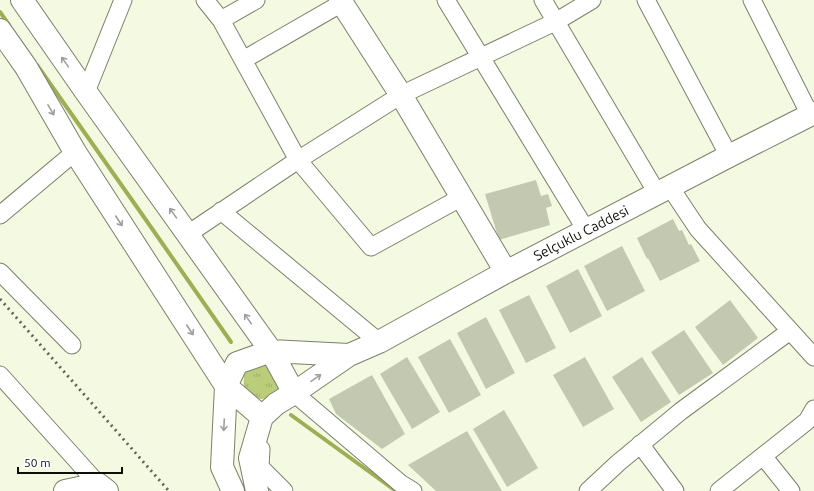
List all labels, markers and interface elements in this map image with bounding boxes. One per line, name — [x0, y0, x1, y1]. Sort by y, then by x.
one-way arrow — [61, 57, 69, 68]
one-way arrow — [48, 104, 56, 116]
street label: Selçuklu Caddesi — [531, 202, 631, 264]
one-way arrow — [169, 208, 177, 219]
one-way arrow — [116, 215, 124, 227]
one-way arrow — [244, 314, 252, 325]
one-way arrow — [186, 324, 194, 335]
one-way arrow — [310, 374, 321, 382]
one-way arrow — [220, 418, 228, 431]
scale bar — [18, 449, 122, 475]
text: 50 m — [24, 456, 51, 469]

